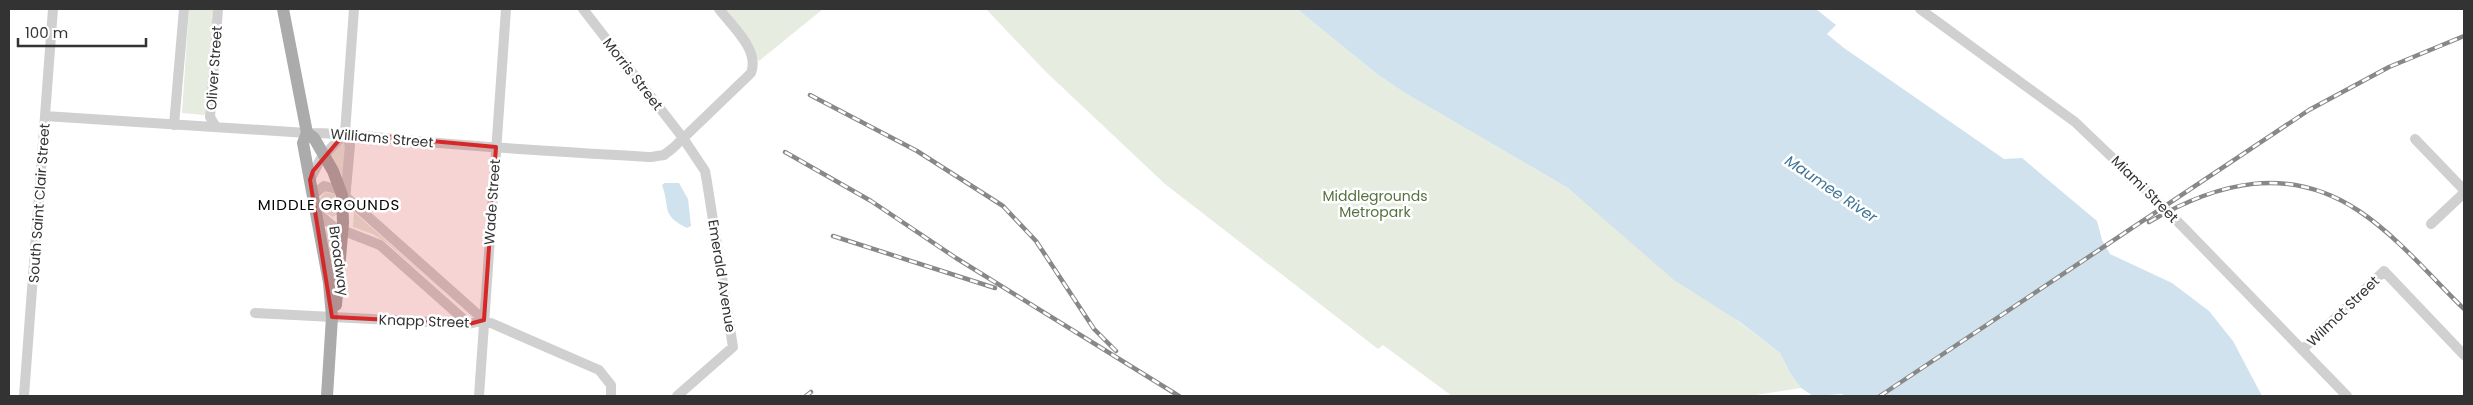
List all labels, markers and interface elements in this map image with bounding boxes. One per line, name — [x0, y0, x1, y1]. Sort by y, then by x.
scale bar — [18, 15, 145, 47]
text: 100 m — [25, 22, 68, 43]
street label: Oliver Street — [201, 25, 227, 111]
street label: Morris Street — [598, 34, 668, 114]
street label: South Saint Clair Street — [23, 123, 55, 283]
street label: Williams Street — [330, 124, 434, 152]
water label: Maumee River — [1781, 150, 1882, 228]
street label: Miami Street — [2107, 151, 2183, 227]
street label: Wade Street — [479, 158, 505, 246]
park label: Middlegrounds Metropark — [1323, 186, 1427, 222]
district label: MIDDLE GROUNDS — [258, 194, 400, 215]
street label: Emerald Avenue — [703, 218, 741, 334]
street label: Broadway — [324, 225, 354, 297]
street label: Wilmot Street — [2302, 271, 2384, 351]
street label: Knapp Street — [378, 309, 470, 333]

